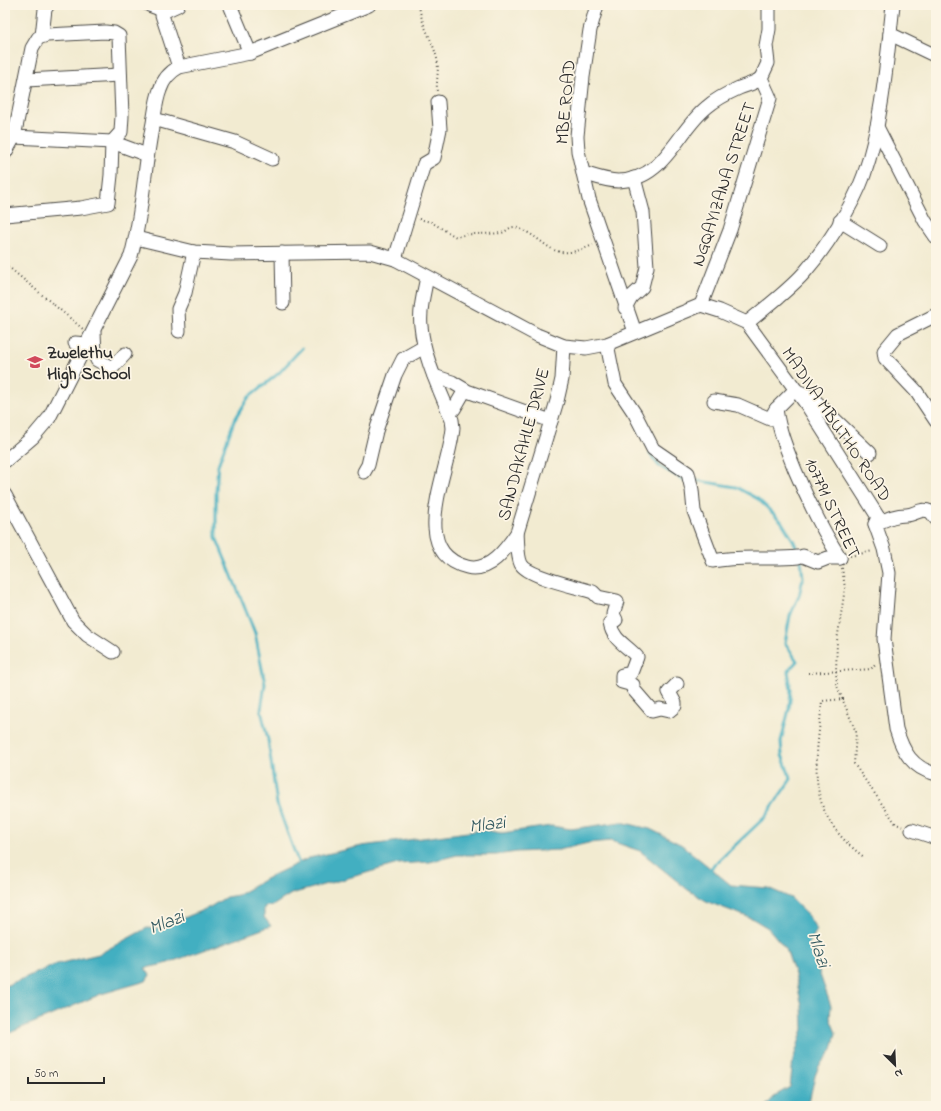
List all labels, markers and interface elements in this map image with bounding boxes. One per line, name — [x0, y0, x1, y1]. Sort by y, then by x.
street label: MBE ROAD — [550, 59, 584, 146]
street label: NGQAYIZANA STREET — [686, 99, 764, 270]
place label: Zwelethu High School — [47, 341, 130, 389]
street label: MADIVA MBUTHO ROAD — [774, 343, 897, 508]
school or university icon: Zwelethu High School — [26, 353, 44, 371]
street label: SANDAKAHLE DRIVE — [492, 365, 558, 524]
street label: 107791 STREET — [797, 454, 866, 563]
water label: Mlazi — [468, 810, 509, 841]
water label: Mlazi — [145, 903, 190, 943]
water label: Mlazi — [799, 928, 837, 973]
north arrow — [875, 1045, 915, 1085]
scale bar — [28, 1059, 104, 1085]
text: N — [892, 1064, 905, 1082]
text: 50 m — [34, 1065, 58, 1083]

